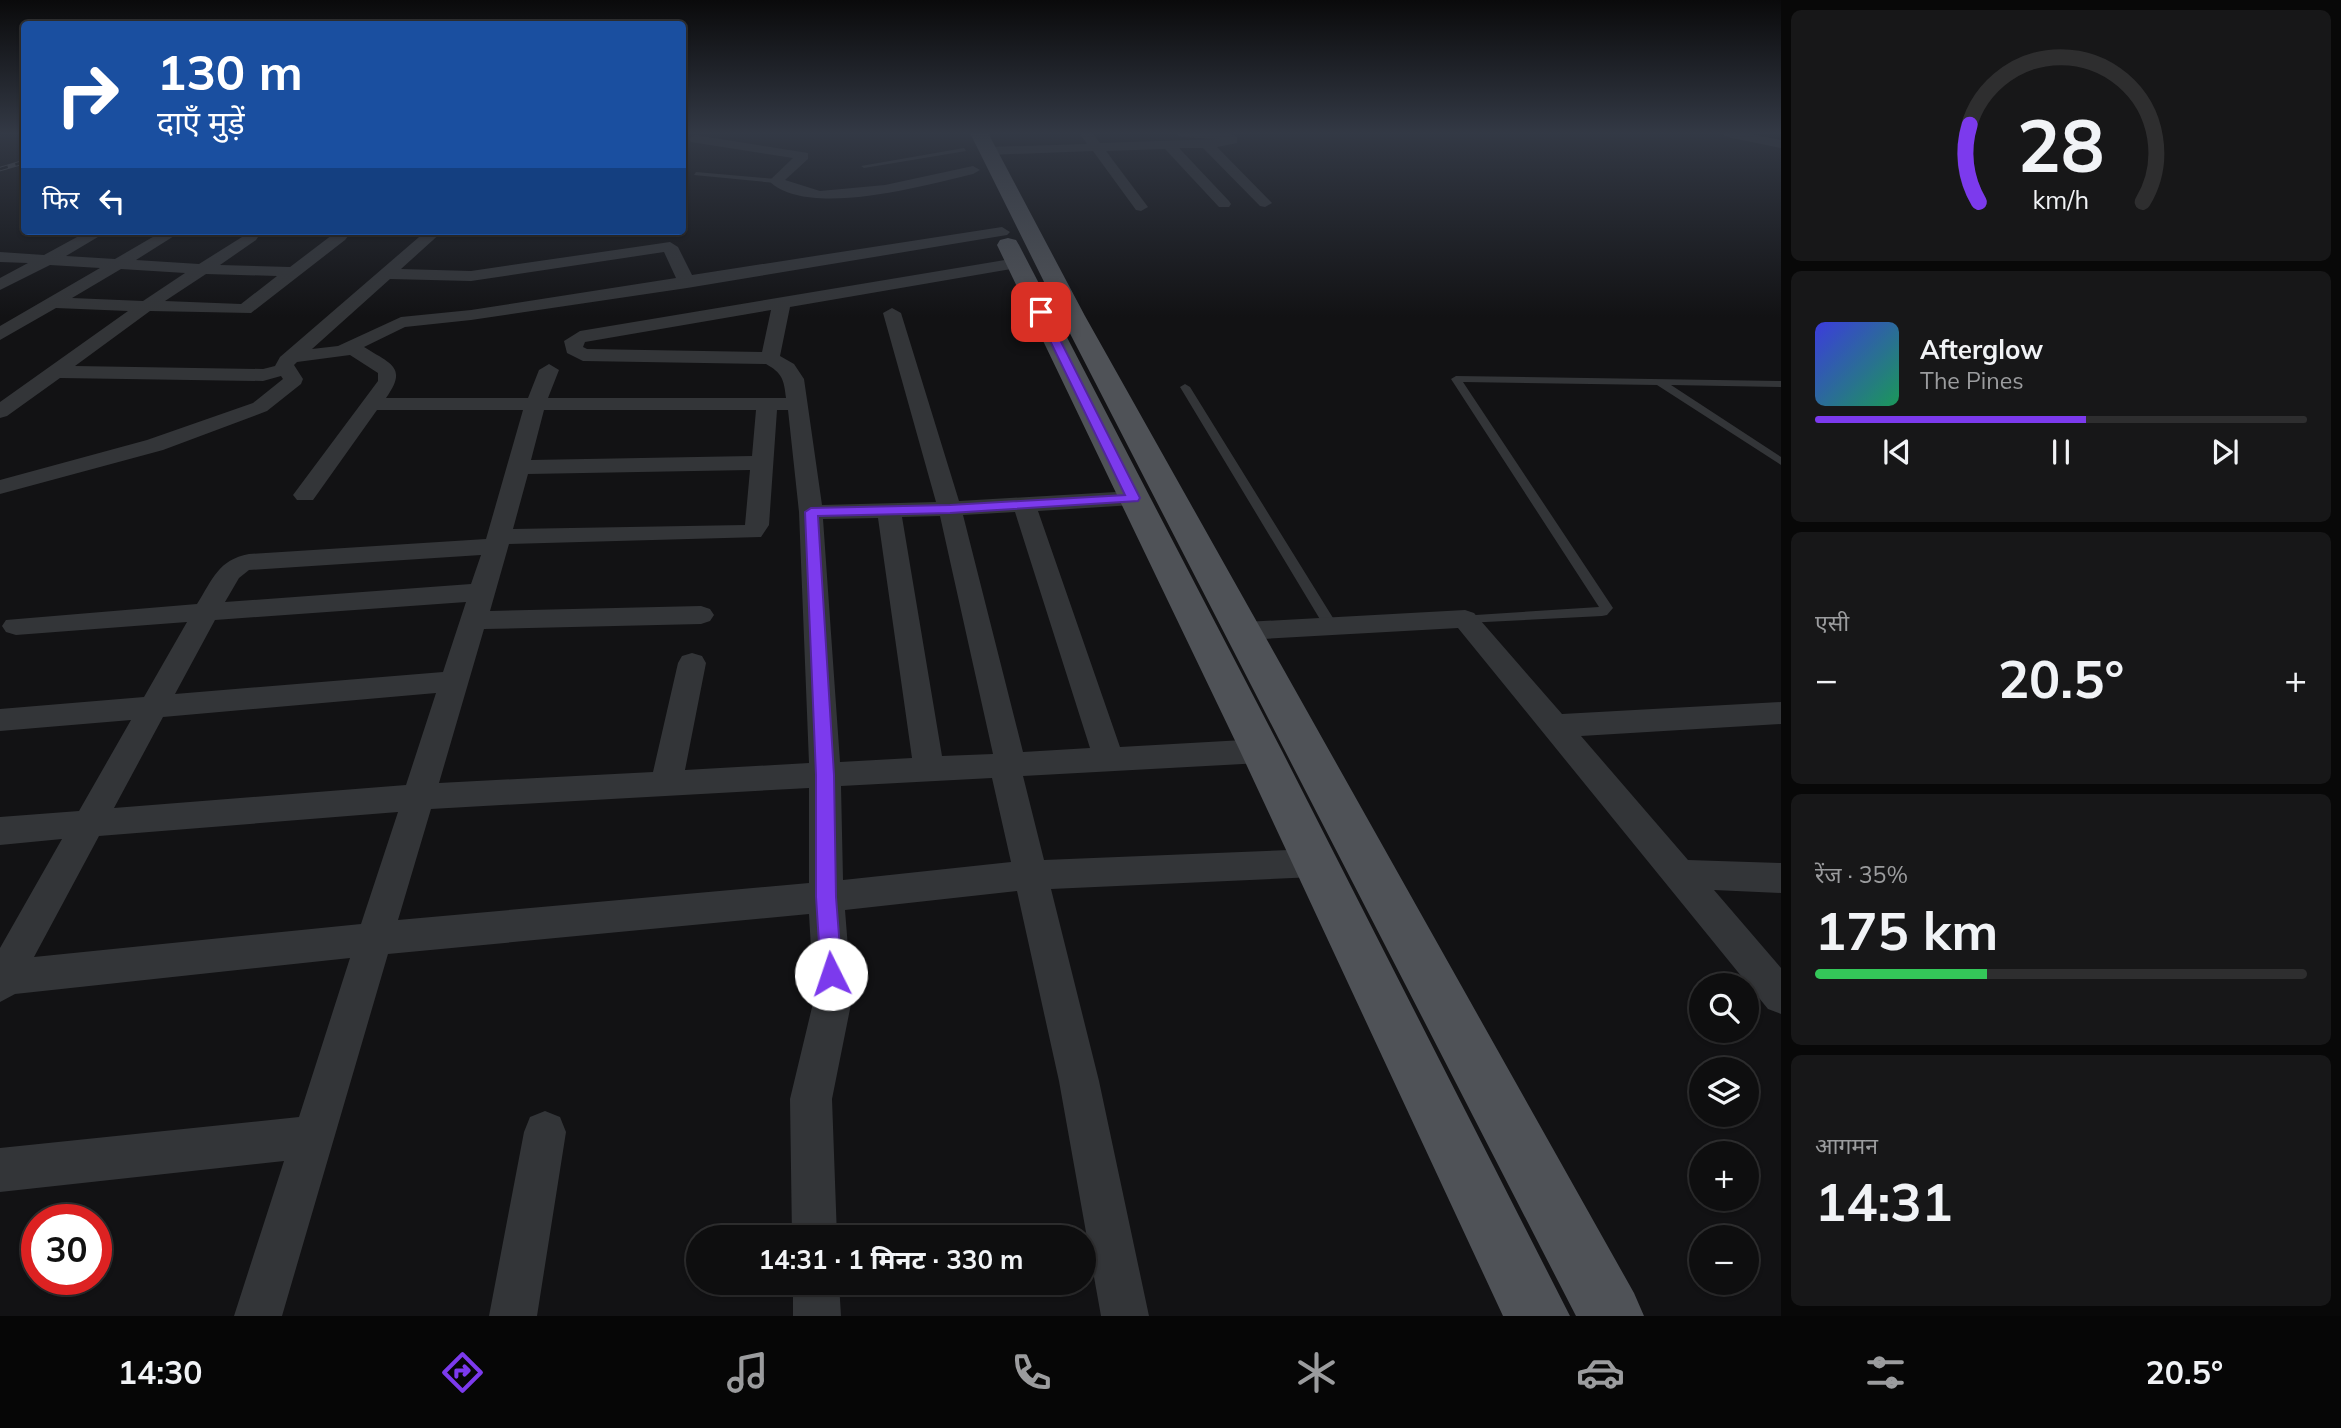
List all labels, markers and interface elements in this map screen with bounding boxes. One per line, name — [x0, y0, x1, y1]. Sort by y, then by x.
text: 130 m — [157, 41, 303, 102]
icon: right — [42, 49, 133, 140]
text: 28 — [2017, 99, 2105, 190]
text: दाएँ मुड़ें — [157, 102, 245, 142]
icon: left — [93, 182, 131, 220]
text: फिर — [42, 183, 79, 216]
text: km/h — [2033, 183, 2089, 214]
pin — [1011, 282, 1071, 342]
icon: arrive — [1022, 293, 1060, 331]
text: Afterglow — [1920, 333, 2043, 366]
text: The Pines — [1920, 366, 2024, 395]
icon: previous — [1878, 433, 1916, 471]
icon: pause — [2042, 433, 2080, 471]
icon: next — [2206, 433, 2244, 471]
text: एसी — [1815, 608, 1849, 637]
text: 20.5° — [1998, 646, 2124, 711]
text: − — [1815, 655, 1838, 703]
text: + — [2284, 655, 2307, 703]
text: रेंज · 35% — [1815, 860, 1908, 889]
text: 175 km — [1815, 898, 1998, 963]
position arrow — [794, 937, 868, 1011]
map controls — [1689, 973, 1759, 1295]
button: search — [1689, 973, 1759, 1043]
button: layers — [1689, 1057, 1759, 1127]
text: आगमन — [1815, 1131, 1878, 1160]
button: + — [1689, 1141, 1759, 1211]
text: 14:31 — [1815, 1169, 1953, 1234]
speed limit sign: 30 — [21, 1204, 112, 1295]
button: − — [1689, 1225, 1759, 1295]
text: 14:31 · 1 मिनट · 330 m — [759, 1243, 1024, 1276]
icon: directions — [438, 1348, 487, 1397]
icon: music — [723, 1348, 772, 1397]
icon: phone — [1007, 1348, 1056, 1397]
icon: climate — [1292, 1348, 1341, 1397]
icon: car — [1576, 1348, 1625, 1397]
icon: filters — [1861, 1348, 1910, 1397]
text: 14:30 — [118, 1352, 203, 1392]
text: 20.5° — [2145, 1352, 2223, 1392]

